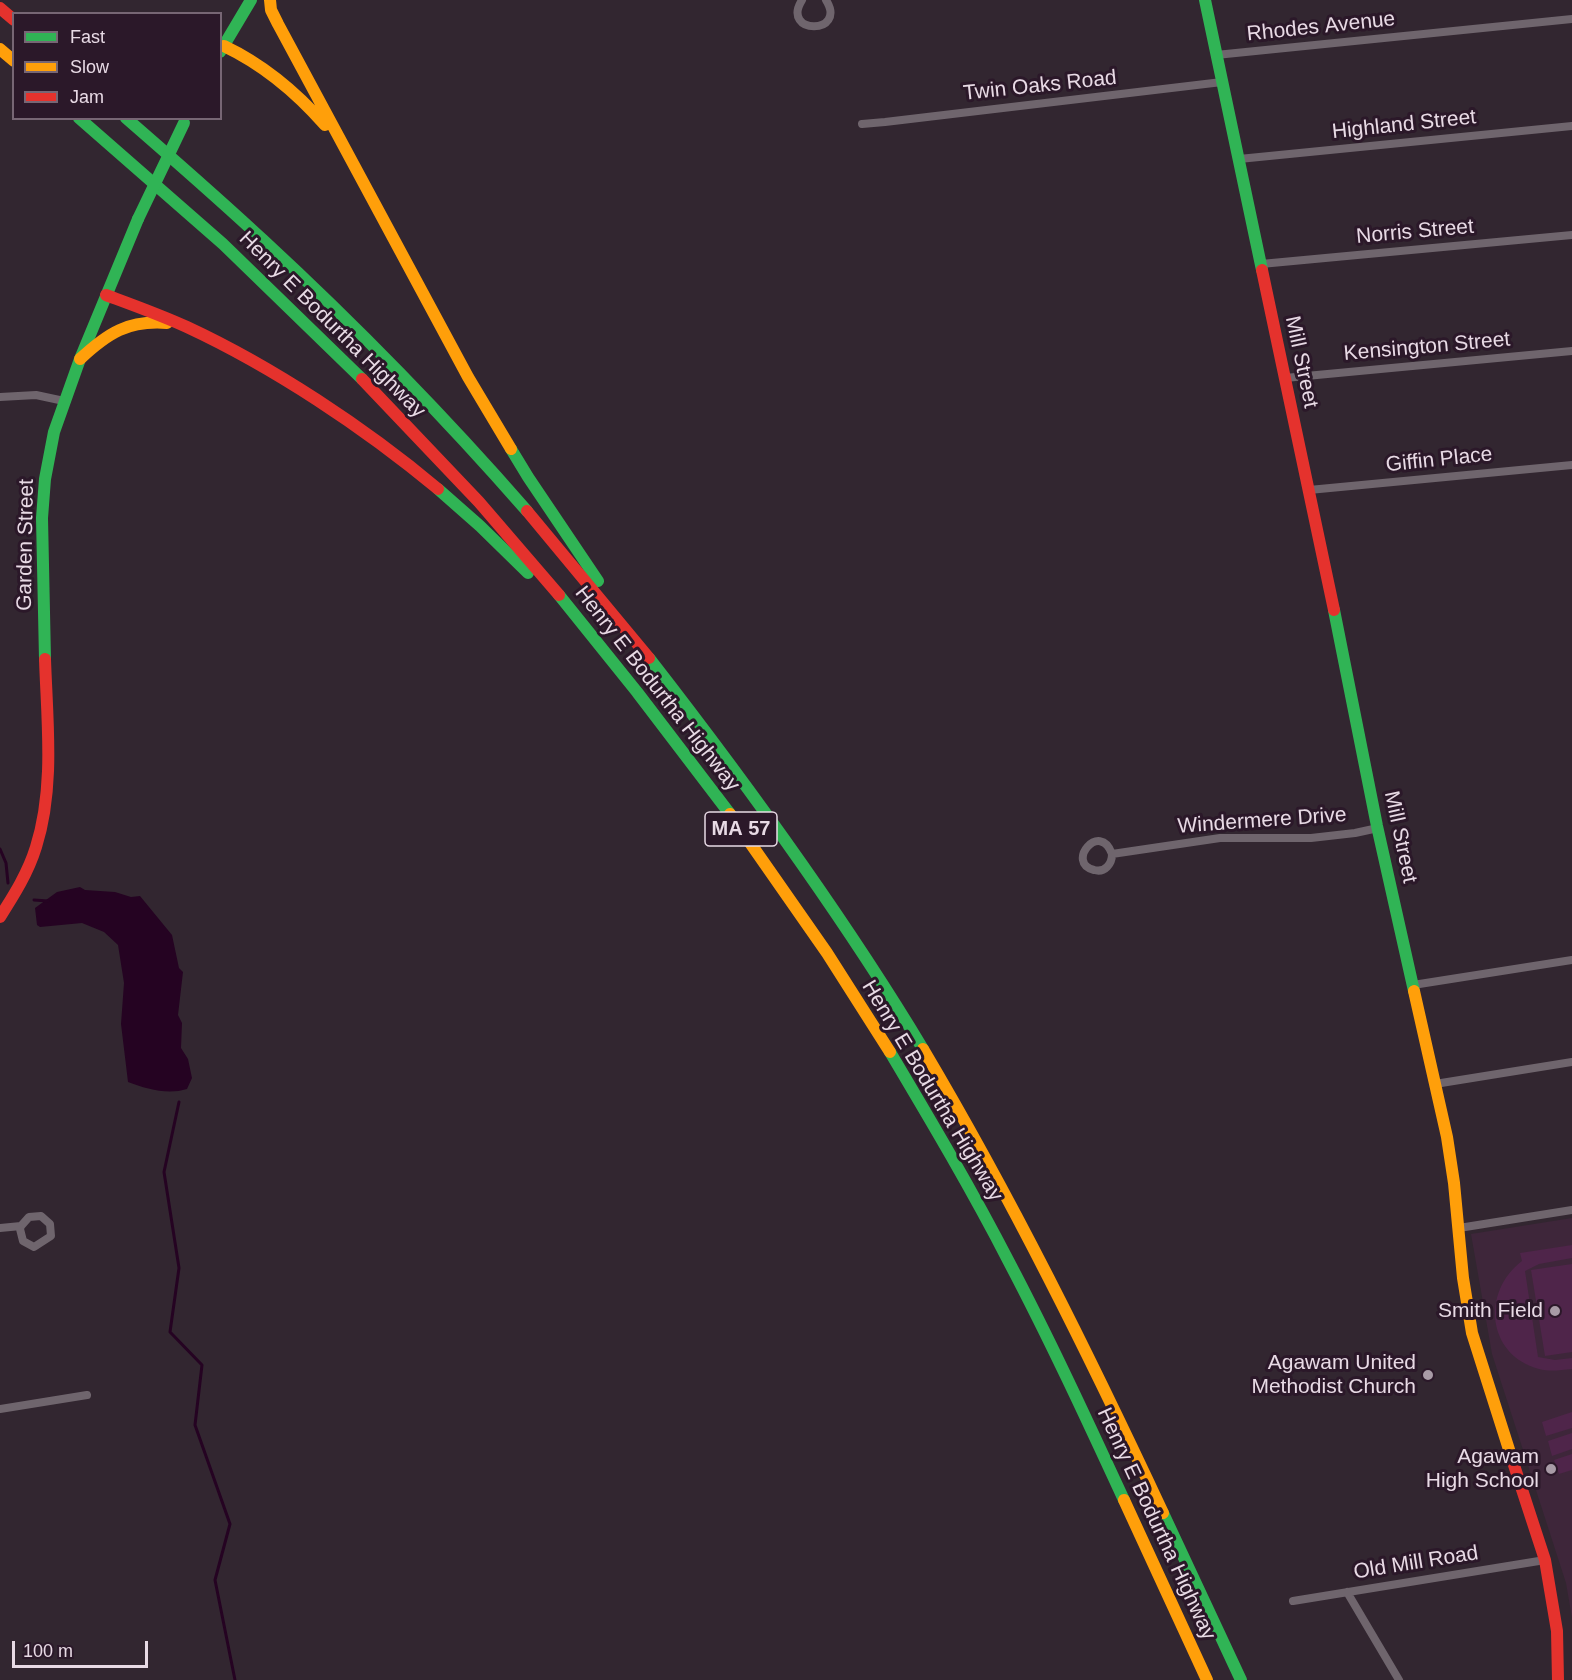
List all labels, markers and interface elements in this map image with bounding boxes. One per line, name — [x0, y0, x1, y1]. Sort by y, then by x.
street label: Rhodes Avenue — [1246, 7, 1396, 47]
legend — [12, 12, 222, 120]
text: Fast — [70, 27, 105, 47]
text: Slow — [70, 57, 109, 77]
street label: Twin Oaks Road — [962, 65, 1118, 107]
text: Jam — [70, 87, 104, 107]
street label: Highland Street — [1331, 105, 1477, 145]
street label: Norris Street — [1355, 214, 1475, 250]
street label: Henry E Bodurtha Highway — [234, 227, 430, 423]
street label: Mill Street — [1279, 314, 1323, 410]
street label: Kensington Street — [1343, 327, 1511, 367]
street label: Giffin Place — [1384, 442, 1494, 478]
street label: Garden Street — [12, 479, 40, 611]
street label: Henry E Bodurtha Highway — [569, 581, 745, 797]
street label: Mill Street — [1378, 789, 1422, 885]
street label: Windermere Drive — [1177, 803, 1347, 839]
road number: MA 57 — [705, 812, 777, 846]
street label: Henry E Bodurtha Highway — [856, 976, 1008, 1206]
place label: Smith Field — [1438, 1298, 1543, 1324]
marker: Smith Field — [1548, 1304, 1562, 1318]
place label: Agawam United Methodist Church — [1251, 1350, 1416, 1400]
marker: Agawam United Methodist Church — [1421, 1368, 1435, 1382]
street label: Henry E Bodurtha Highway — [1091, 1404, 1221, 1644]
place label: Agawam High School — [1426, 1444, 1539, 1494]
marker: Agawam High School — [1544, 1462, 1558, 1476]
street label: Old Mill Road — [1352, 1541, 1480, 1585]
scale bar — [15, 1629, 152, 1667]
text: 100 m — [23, 1641, 73, 1661]

